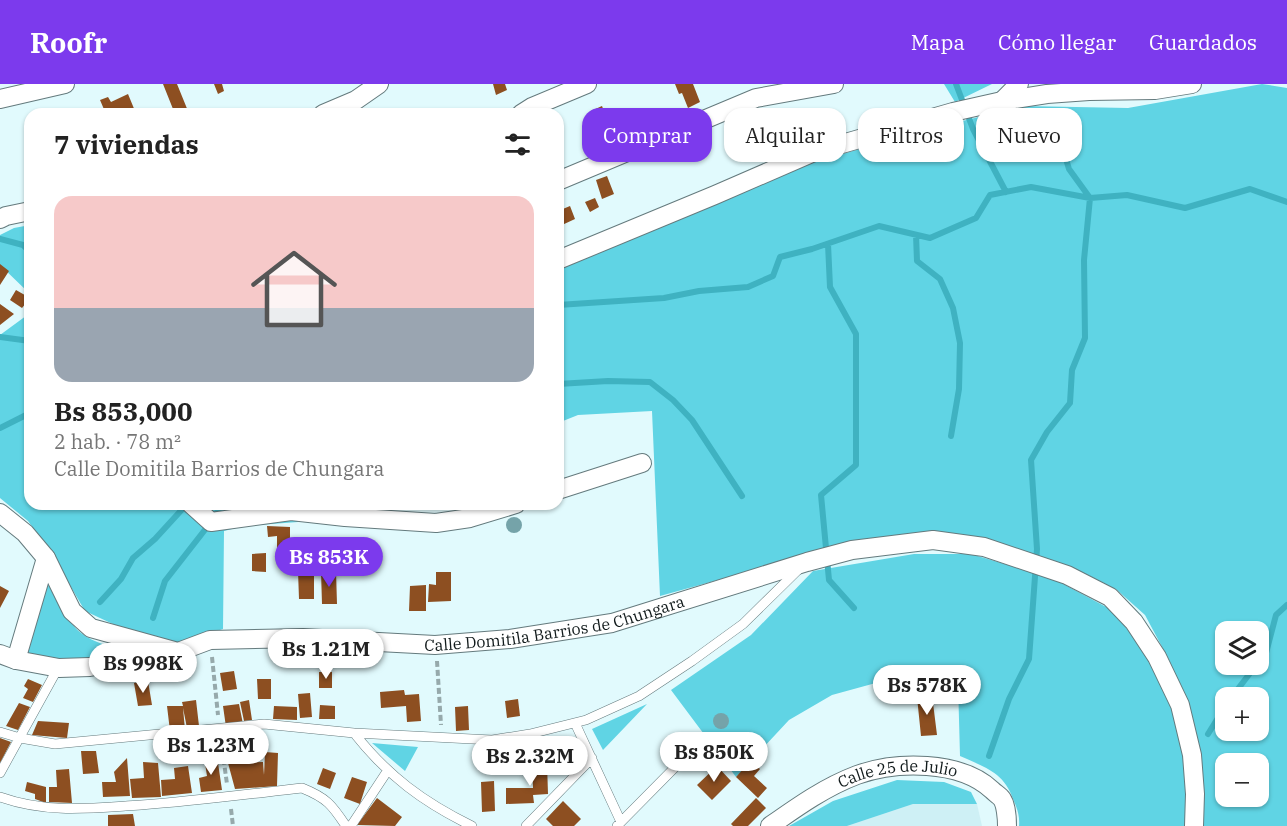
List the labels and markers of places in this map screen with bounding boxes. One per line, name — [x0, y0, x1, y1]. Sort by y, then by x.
pin: Bs 853K — [274, 537, 384, 588]
pin: Bs 1.21M — [264, 629, 388, 680]
pin: Bs 998K — [88, 643, 198, 694]
pin: Bs 578K — [872, 665, 982, 716]
pin: Bs 1.23M — [149, 725, 273, 776]
pin: Bs 850K — [659, 732, 769, 783]
pin: Bs 2.32M — [468, 736, 592, 787]

